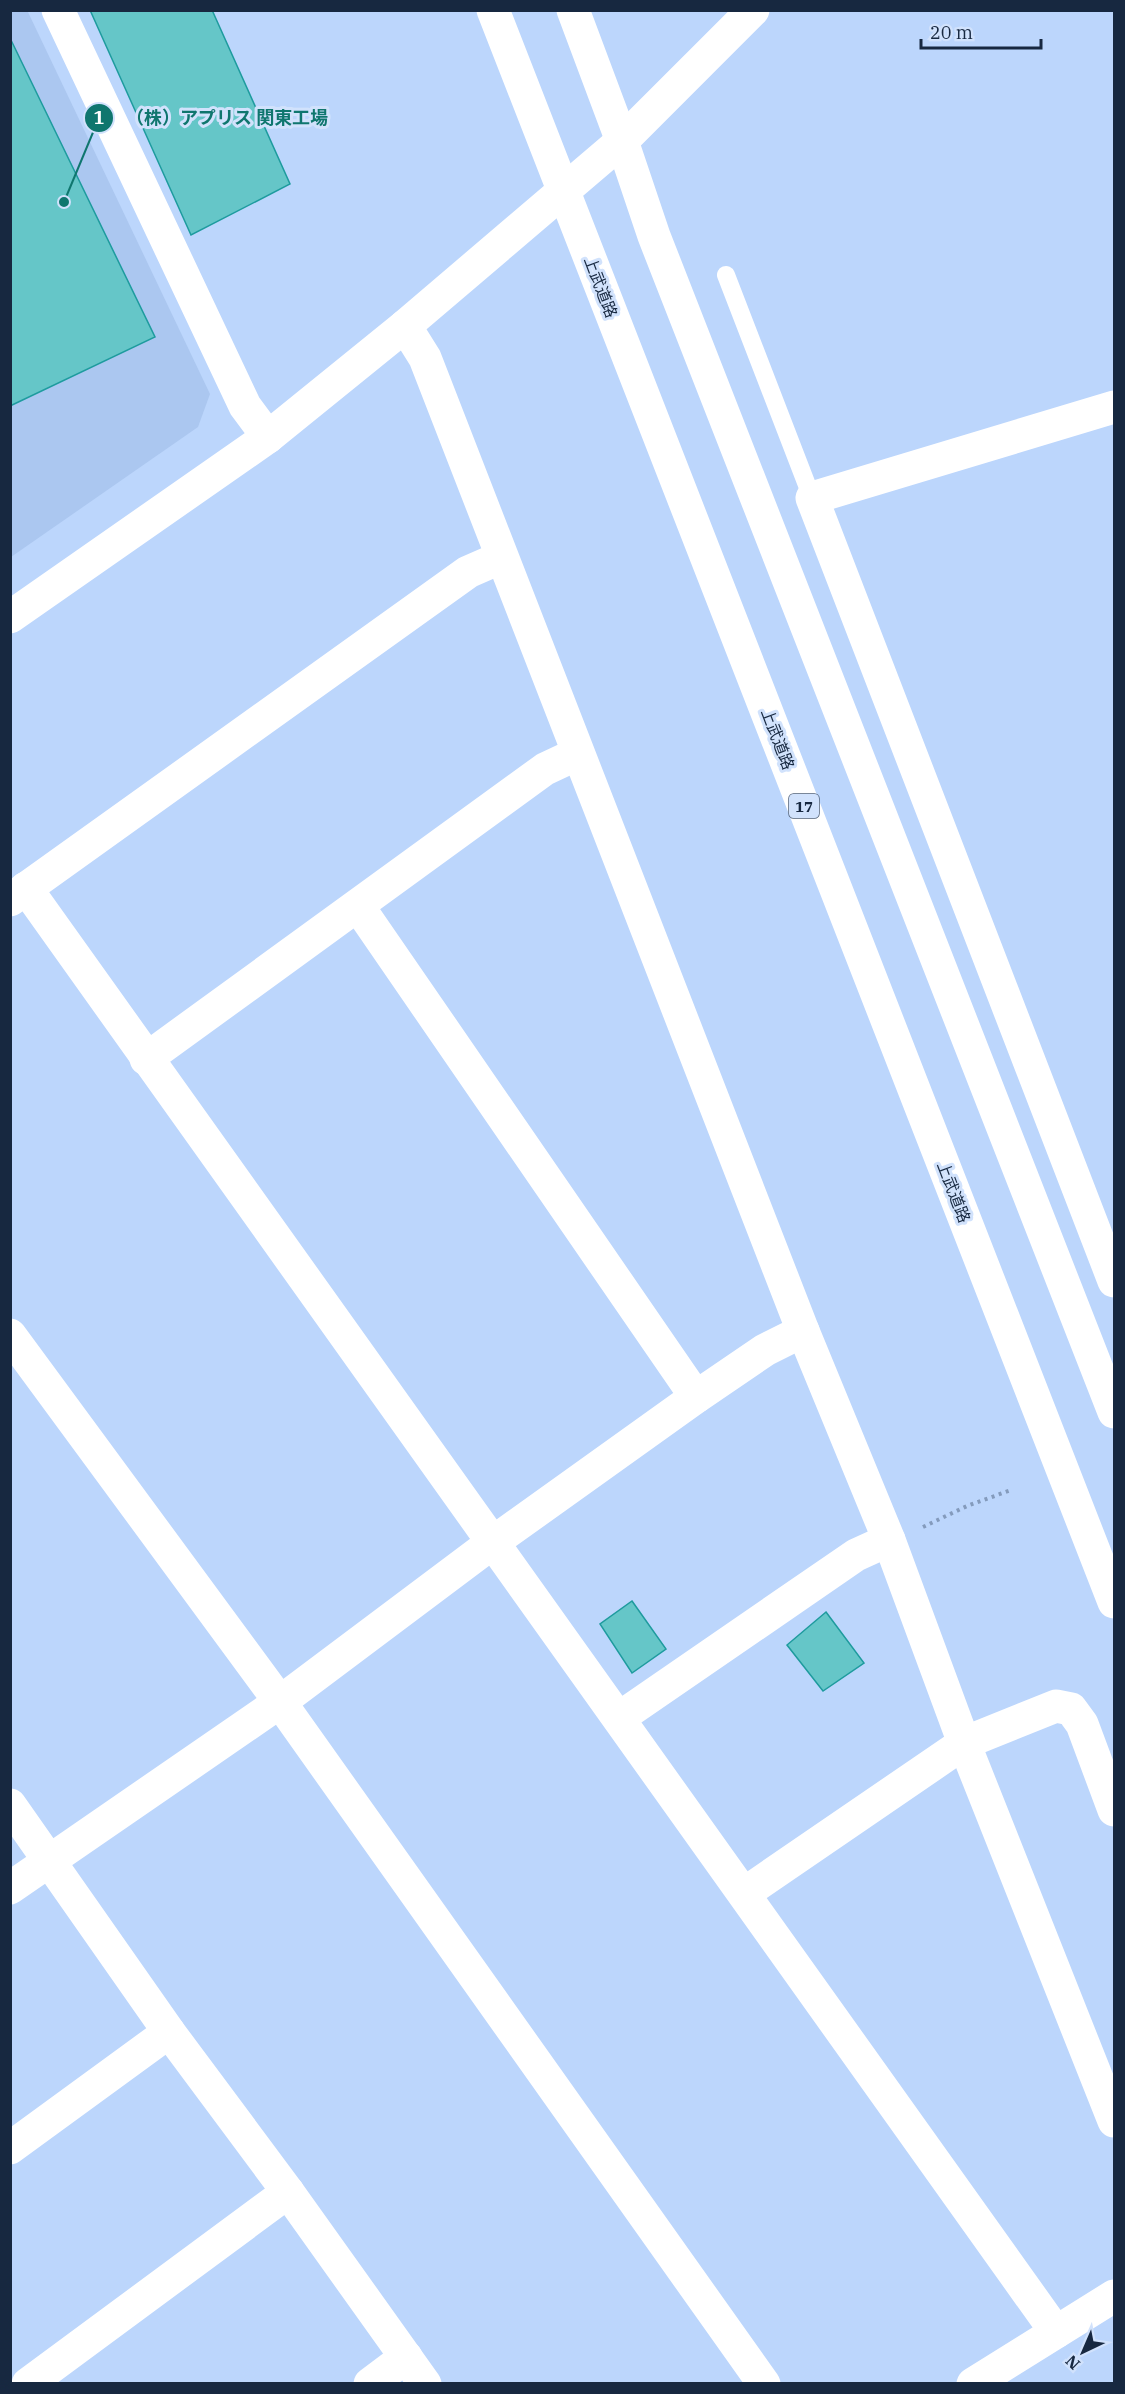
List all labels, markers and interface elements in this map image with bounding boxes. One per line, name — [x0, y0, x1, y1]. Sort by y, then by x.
scale bar — [921, 12, 1041, 50]
text: 20 m — [930, 21, 973, 44]
callout: （株）アプリス 関東工場 — [84, 100, 340, 136]
text: 1 — [94, 106, 105, 129]
text: （株）アプリス 関東工場 — [126, 106, 328, 129]
street label: 上武道路 — [580, 254, 622, 320]
street label: 上武道路 — [757, 706, 799, 772]
road number: 17 — [789, 794, 819, 818]
street label: 上武道路 — [933, 1159, 975, 1225]
north arrow — [1053, 2322, 1113, 2382]
text: N — [1061, 2351, 1084, 2374]

